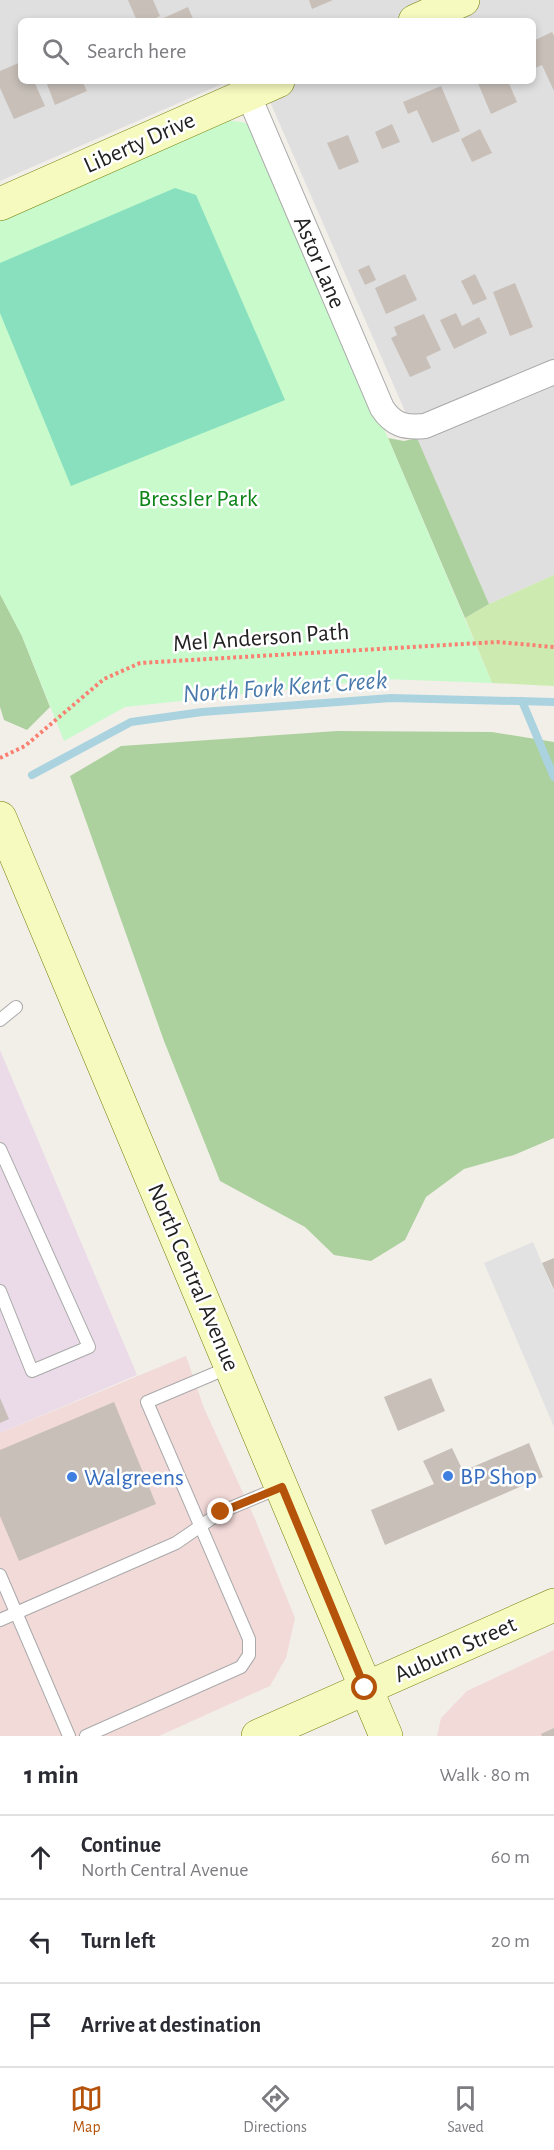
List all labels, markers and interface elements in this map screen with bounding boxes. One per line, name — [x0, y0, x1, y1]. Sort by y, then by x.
search box — [18, 18, 536, 84]
icon: search — [39, 35, 72, 68]
text: Search here — [87, 40, 186, 62]
street label: Liberty Drive — [80, 108, 199, 178]
street label: Astor Lane — [289, 213, 349, 312]
park label: Bressler Park — [138, 487, 258, 511]
street label: Mel Anderson Path — [172, 620, 350, 656]
water label: North Fork Kent Creek — [182, 667, 388, 707]
street label: North Central Avenue — [143, 1180, 243, 1375]
place label: BP Shop — [460, 1465, 537, 1489]
place label: Walgreens — [84, 1466, 184, 1490]
marker: BP Shop — [441, 1469, 455, 1483]
marker: Walgreens — [65, 1470, 79, 1484]
route end — [207, 1498, 233, 1524]
street label: Auburn Street — [391, 1612, 520, 1687]
route start — [351, 1674, 377, 1700]
text: 1 min — [24, 1762, 79, 1788]
text: Walk · 80 m — [439, 1765, 530, 1785]
text: Continue — [81, 1834, 161, 1856]
icon: ahead — [24, 1841, 57, 1874]
text: 60 m — [491, 1847, 530, 1867]
text: North Central Avenue — [81, 1860, 248, 1880]
icon: left — [24, 1925, 57, 1958]
text: Turn left — [81, 1930, 155, 1952]
text: 20 m — [491, 1931, 530, 1951]
icon: arrive — [24, 2009, 57, 2042]
text: Arrive at destination — [81, 2014, 261, 2036]
tab: Map — [70, 2082, 103, 2137]
tab: Directions — [243, 2082, 307, 2137]
tab: Saved — [447, 2082, 484, 2137]

